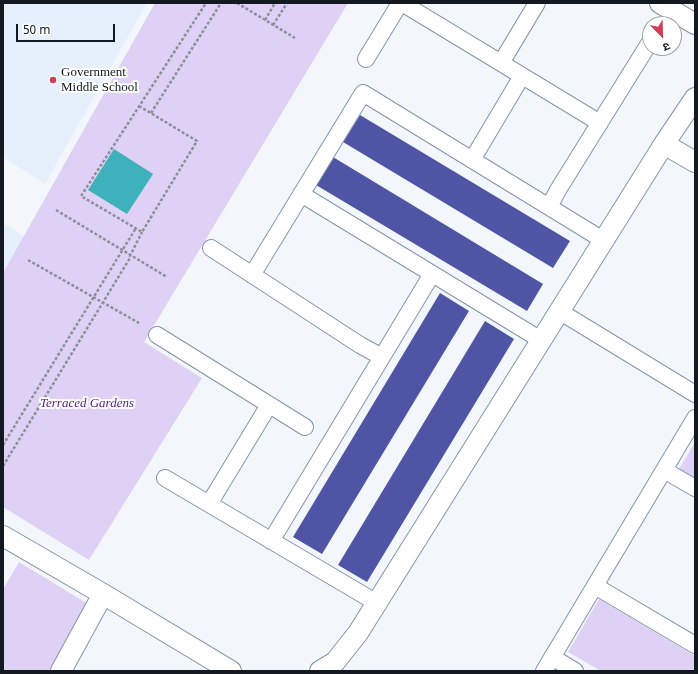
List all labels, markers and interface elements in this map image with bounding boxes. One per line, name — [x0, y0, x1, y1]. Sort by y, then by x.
scale bar — [18, 16, 117, 42]
north arrow — [642, 16, 682, 56]
text: 50 m — [23, 23, 51, 39]
text: उ — [661, 38, 672, 54]
place label: Government Middle School — [61, 65, 147, 96]
marker: Government Middle School — [48, 75, 58, 85]
park label: Terraced Gardens — [33, 396, 141, 412]

